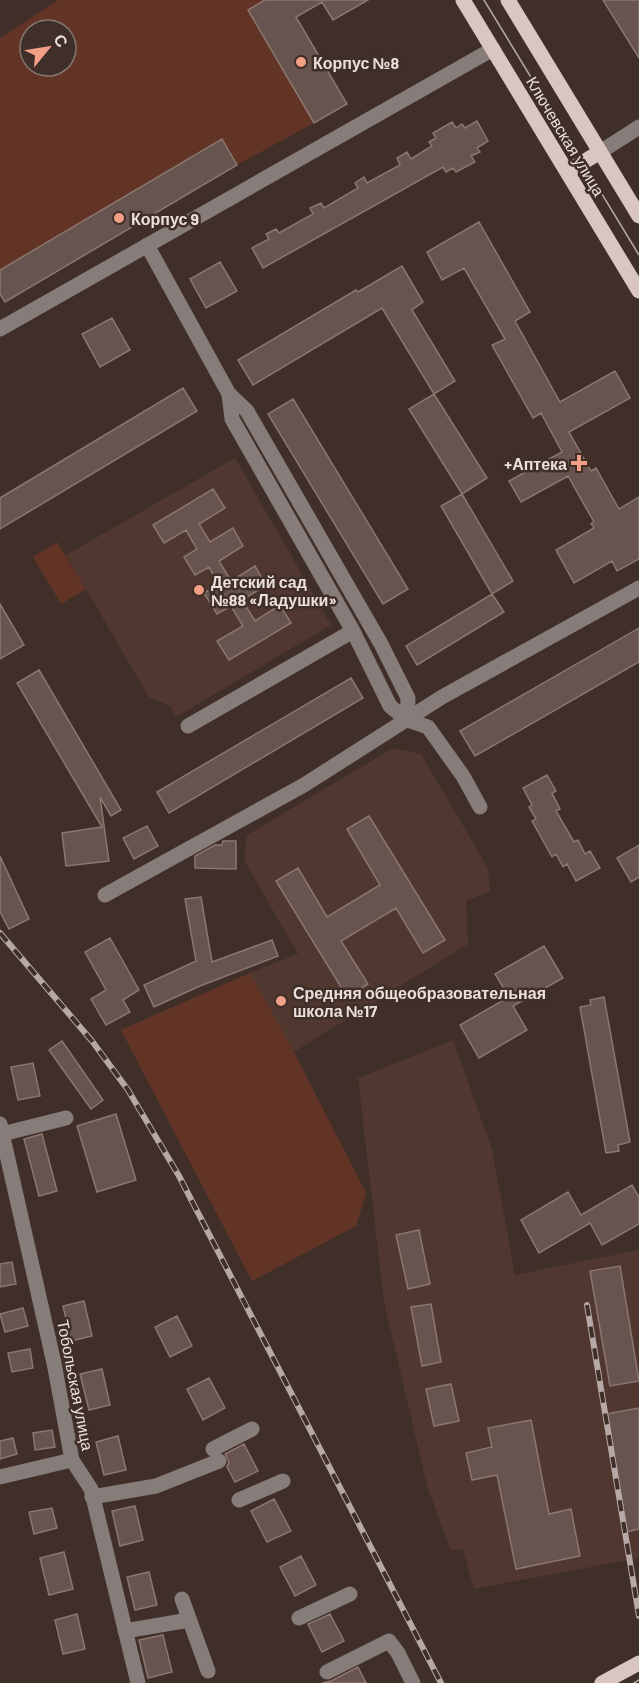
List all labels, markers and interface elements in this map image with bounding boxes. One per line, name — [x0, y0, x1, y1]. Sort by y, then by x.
north arrow — [18, 18, 78, 78]
text: С — [50, 30, 73, 50]
place label: Корпус №8 — [313, 53, 399, 72]
marker: Корпус №8 — [294, 55, 308, 69]
street label: Ключевская улица — [523, 73, 609, 199]
place label: Корпус 9 — [131, 209, 199, 228]
marker: Корпус 9 — [112, 211, 126, 225]
place label: +Аптека — [504, 454, 567, 473]
marker: +Аптека — [572, 456, 586, 470]
place label: Детский сад №88 «Ладушки» — [211, 572, 337, 609]
marker: Детский сад №88 «Ладушки» — [192, 583, 206, 597]
place label: Средняя общеобразовательная школа №17 — [293, 983, 546, 1020]
marker: Средняя общеобразовательная школа №17 — [274, 994, 288, 1008]
street label: Тобольская улица — [54, 1318, 98, 1452]

